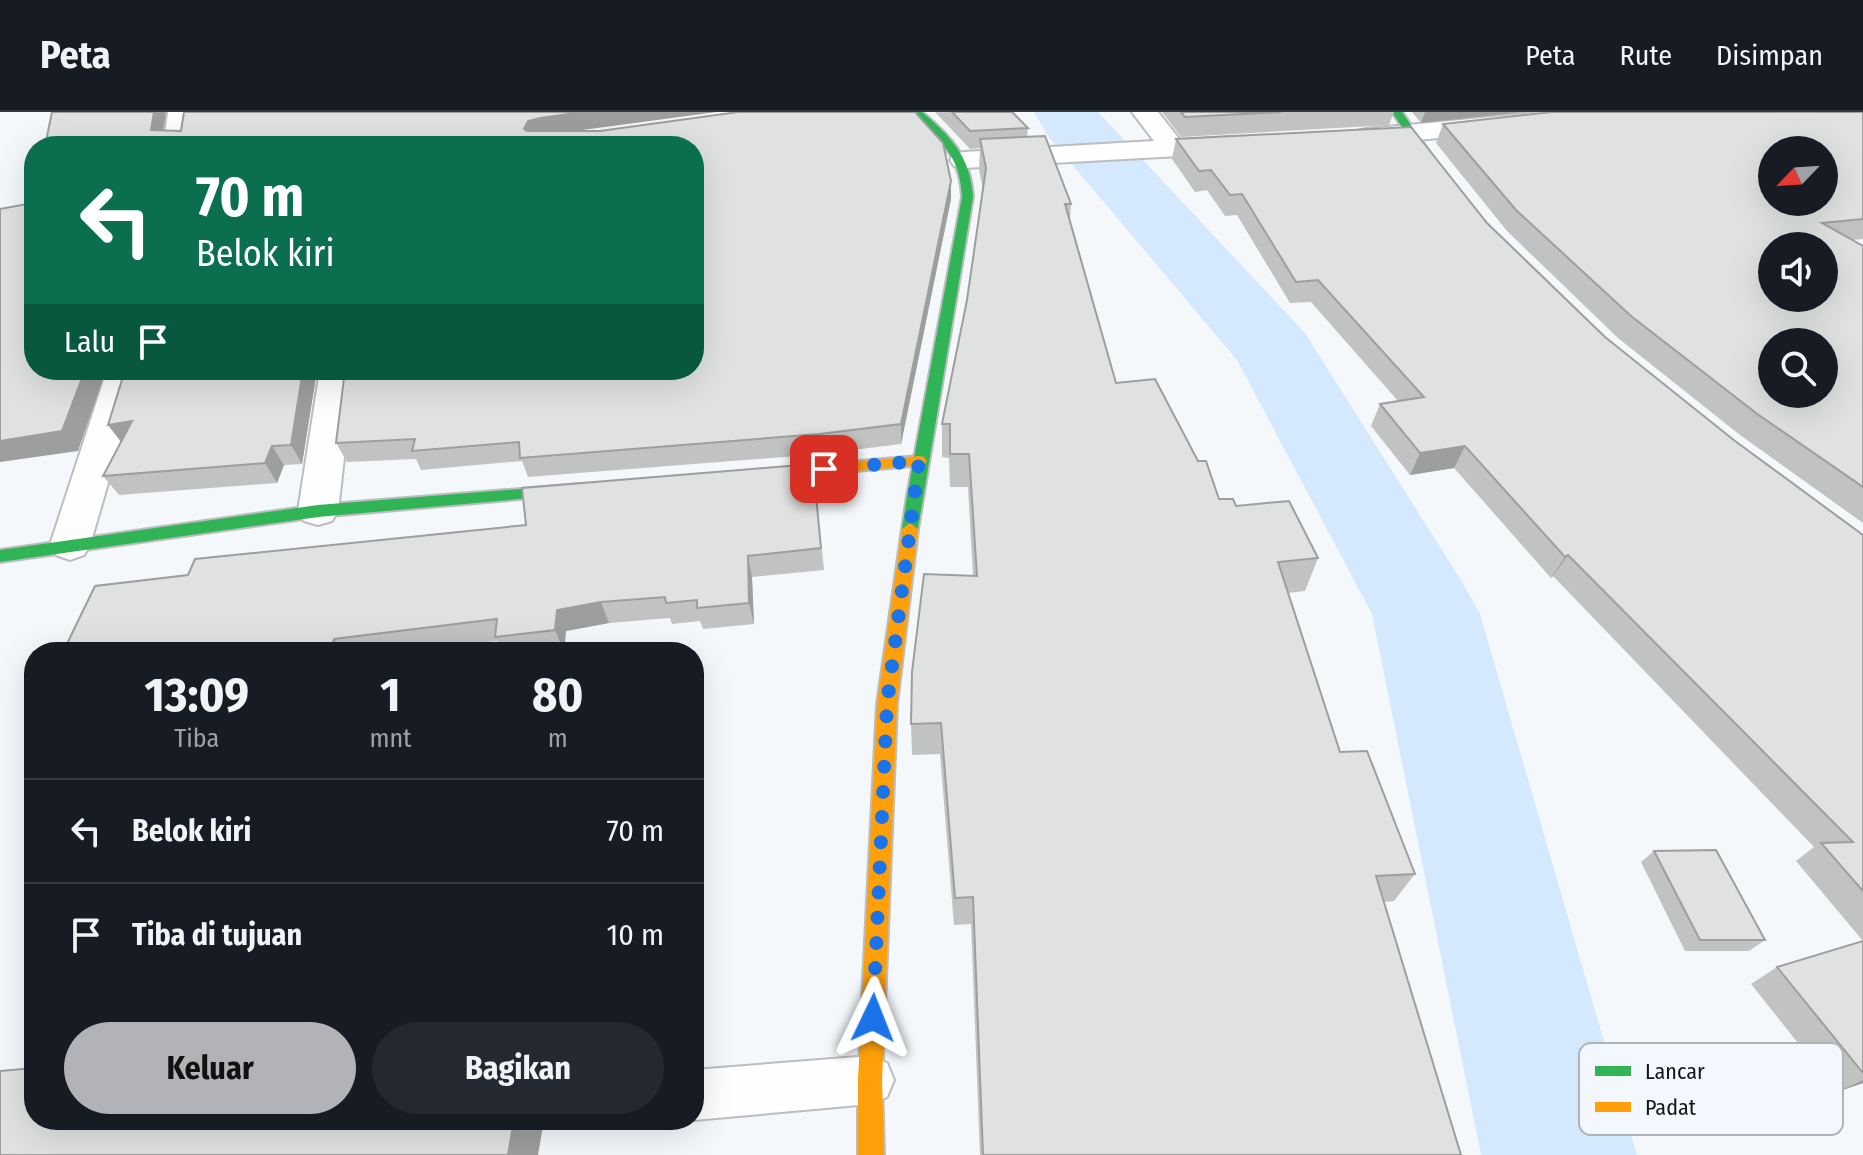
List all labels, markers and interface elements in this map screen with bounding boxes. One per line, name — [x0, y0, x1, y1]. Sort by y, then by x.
text: Peta — [40, 32, 111, 78]
text: Peta — [1525, 39, 1576, 72]
text: Rute — [1620, 39, 1672, 72]
text: Disimpan — [1716, 39, 1823, 72]
north arrow — [1758, 136, 1838, 216]
map controls — [1758, 136, 1838, 408]
text: 70 m — [196, 164, 304, 231]
icon: left — [64, 168, 168, 272]
text: Belok kiri — [196, 232, 334, 276]
button: sound — [1758, 232, 1838, 312]
icon: arrive — [131, 320, 175, 364]
text: Lalu — [64, 324, 115, 360]
button: search — [1758, 328, 1838, 408]
pin — [790, 435, 858, 503]
icon: arrive — [802, 447, 846, 491]
text: 13:09 — [144, 666, 249, 724]
text: 1 — [380, 666, 401, 724]
text: 80 — [532, 666, 584, 724]
text: Tiba — [174, 723, 219, 754]
text: mnt — [369, 723, 412, 754]
text: m — [548, 723, 568, 754]
icon: left — [64, 809, 108, 853]
text: Belok kiri — [132, 813, 251, 849]
text: 70 m — [606, 813, 664, 849]
icon: arrive — [64, 913, 108, 957]
text: Tiba di tujuan — [132, 917, 302, 953]
text: 10 m — [607, 917, 664, 953]
position arrow — [831, 976, 915, 1060]
button: Keluar — [64, 1022, 356, 1114]
button: Bagikan — [372, 1022, 664, 1114]
legend — [1579, 1043, 1843, 1135]
text: Lancar — [1645, 1058, 1705, 1085]
text: Padat — [1645, 1094, 1697, 1121]

